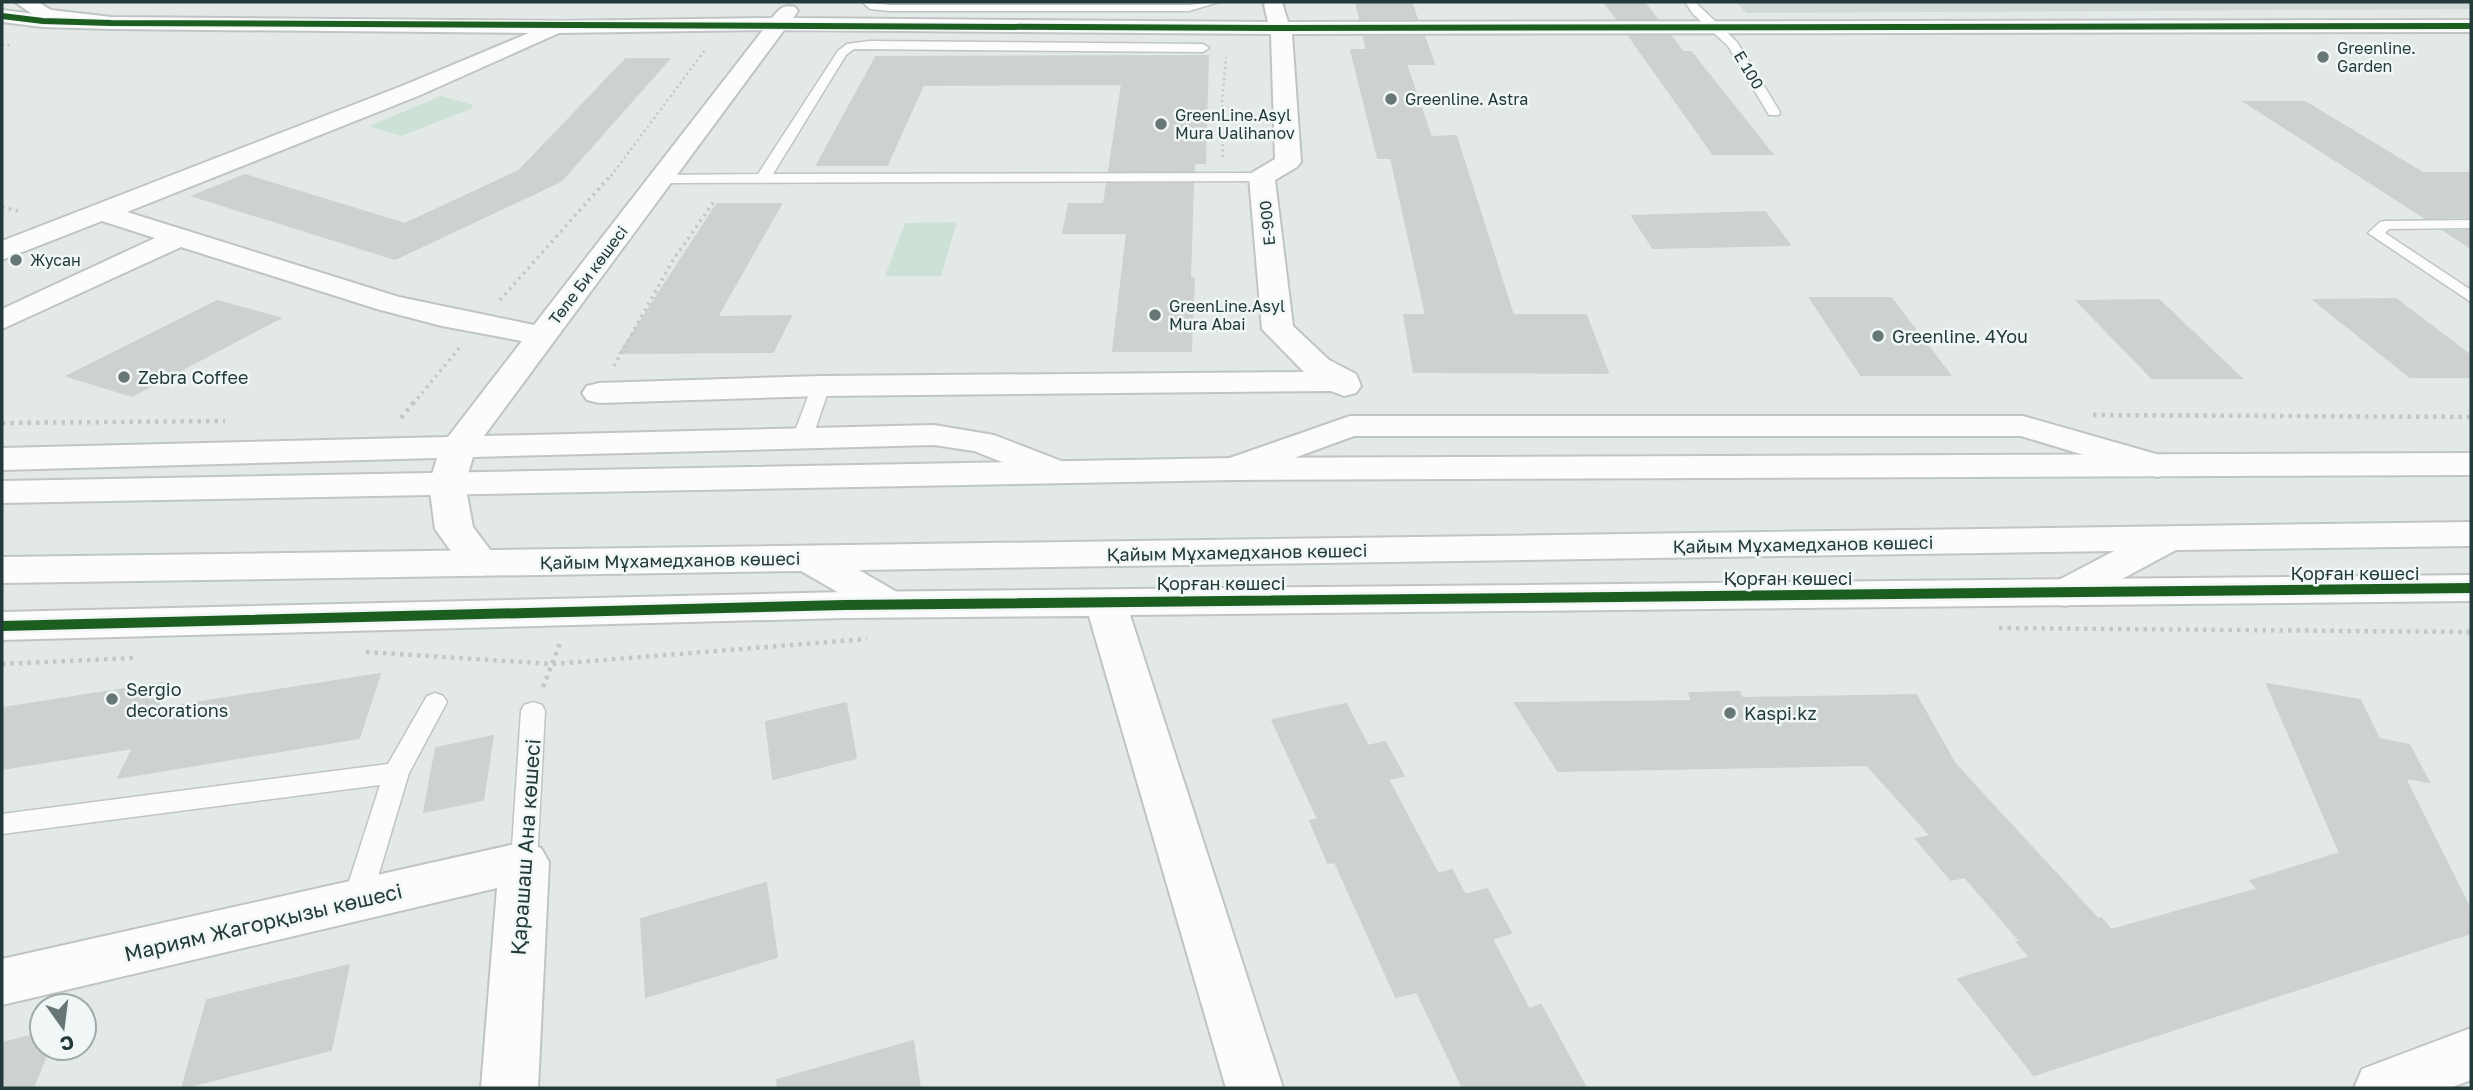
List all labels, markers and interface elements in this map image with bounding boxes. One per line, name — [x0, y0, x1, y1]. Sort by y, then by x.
place label: Greenline. Garden — [2337, 38, 2416, 76]
street label: E 100 — [1730, 47, 1768, 93]
marker: Greenline. Garden — [2315, 49, 2331, 65]
place label: Greenline. Astra — [1405, 89, 1528, 109]
marker: Greenline. Astra — [1383, 91, 1399, 107]
place label: GreenLine.Asyl Mura Ualihanov — [1175, 105, 1295, 143]
marker: GreenLine.Asyl Mura Ualihanov — [1153, 116, 1169, 132]
street label: E-900 — [1255, 199, 1279, 247]
street label: Төле Би көшесі — [544, 222, 632, 328]
place label: Жусан — [30, 250, 81, 270]
marker: Жусан — [8, 252, 24, 268]
place label: GreenLine.Asyl Mura Abai — [1169, 296, 1285, 334]
marker: GreenLine.Asyl Mura Abai — [1147, 307, 1163, 323]
place label: Greenline. 4You — [1892, 325, 2028, 347]
marker: Greenline. 4You — [1870, 328, 1886, 344]
place label: Zebra Coffee — [138, 366, 248, 388]
marker: Zebra Coffee — [116, 369, 132, 385]
street label: Қайым Мұхамедханов көшесі — [1672, 531, 1934, 558]
street label: Қайым Мұхамедханов көшесі — [1106, 539, 1368, 566]
street label: Қайым Мұхамедханов көшесі — [539, 547, 801, 574]
street label: Қорған көшесі — [2290, 562, 2420, 584]
street label: Қорған көшесі — [1723, 567, 1853, 589]
street label: Қорған көшесі — [1156, 572, 1286, 594]
place label: Sergio decorations — [126, 678, 228, 721]
marker: Sergio decorations — [104, 691, 120, 707]
place label: Kaspi.kz — [1744, 702, 1817, 724]
marker: Kaspi.kz — [1722, 705, 1738, 721]
street label: Қарашаш Ана көшесі — [504, 738, 546, 956]
street label: Мариям Жагорқызы көшесі — [121, 877, 405, 967]
north arrow — [28, 992, 98, 1062]
text: С — [58, 1031, 77, 1057]

